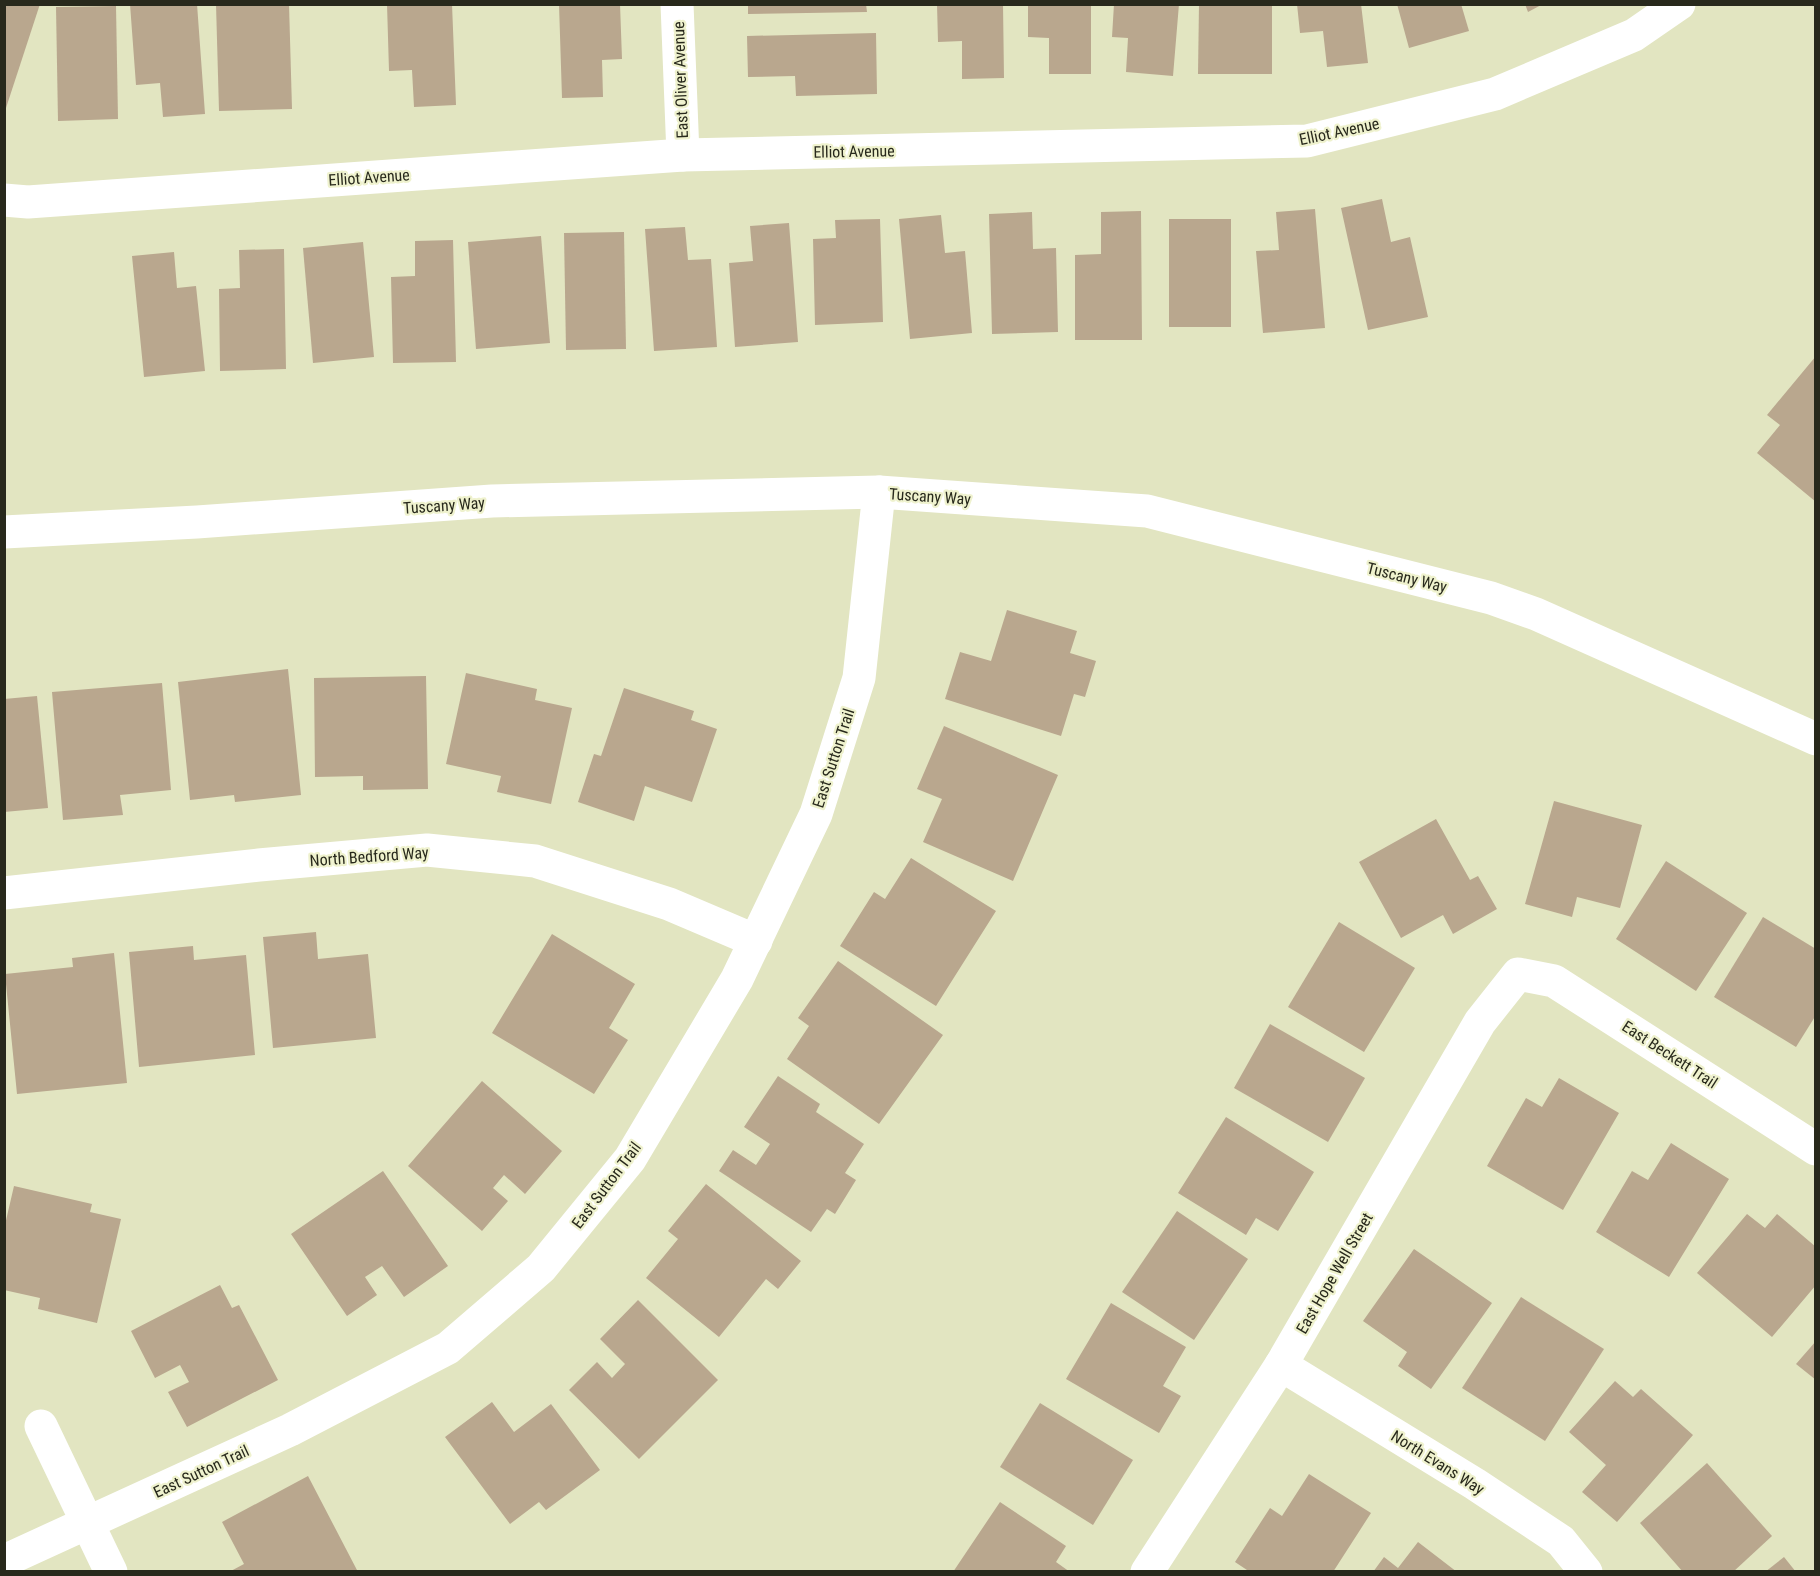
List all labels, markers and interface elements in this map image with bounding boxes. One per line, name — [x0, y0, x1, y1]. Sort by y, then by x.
street label: East Oliver Avenue — [669, 21, 692, 139]
street label: Elliot Avenue — [1297, 114, 1381, 149]
street label: Elliot Avenue — [813, 141, 895, 162]
street label: Elliot Avenue — [328, 165, 410, 190]
street label: Tuscany Way — [888, 484, 972, 509]
street label: Tuscany Way — [403, 493, 486, 518]
street label: Tuscany Way — [1365, 558, 1449, 597]
street label: East Sutton Trail — [809, 706, 858, 810]
street label: North Bedford Way — [309, 843, 429, 870]
street label: East Beckett Trail — [1619, 1017, 1721, 1092]
street label: East Sutton Trail — [568, 1138, 645, 1232]
street label: East Hope Well Street — [1292, 1209, 1377, 1337]
street label: North Evans Way — [1388, 1426, 1488, 1499]
street label: East Sutton Trail — [150, 1441, 252, 1502]

